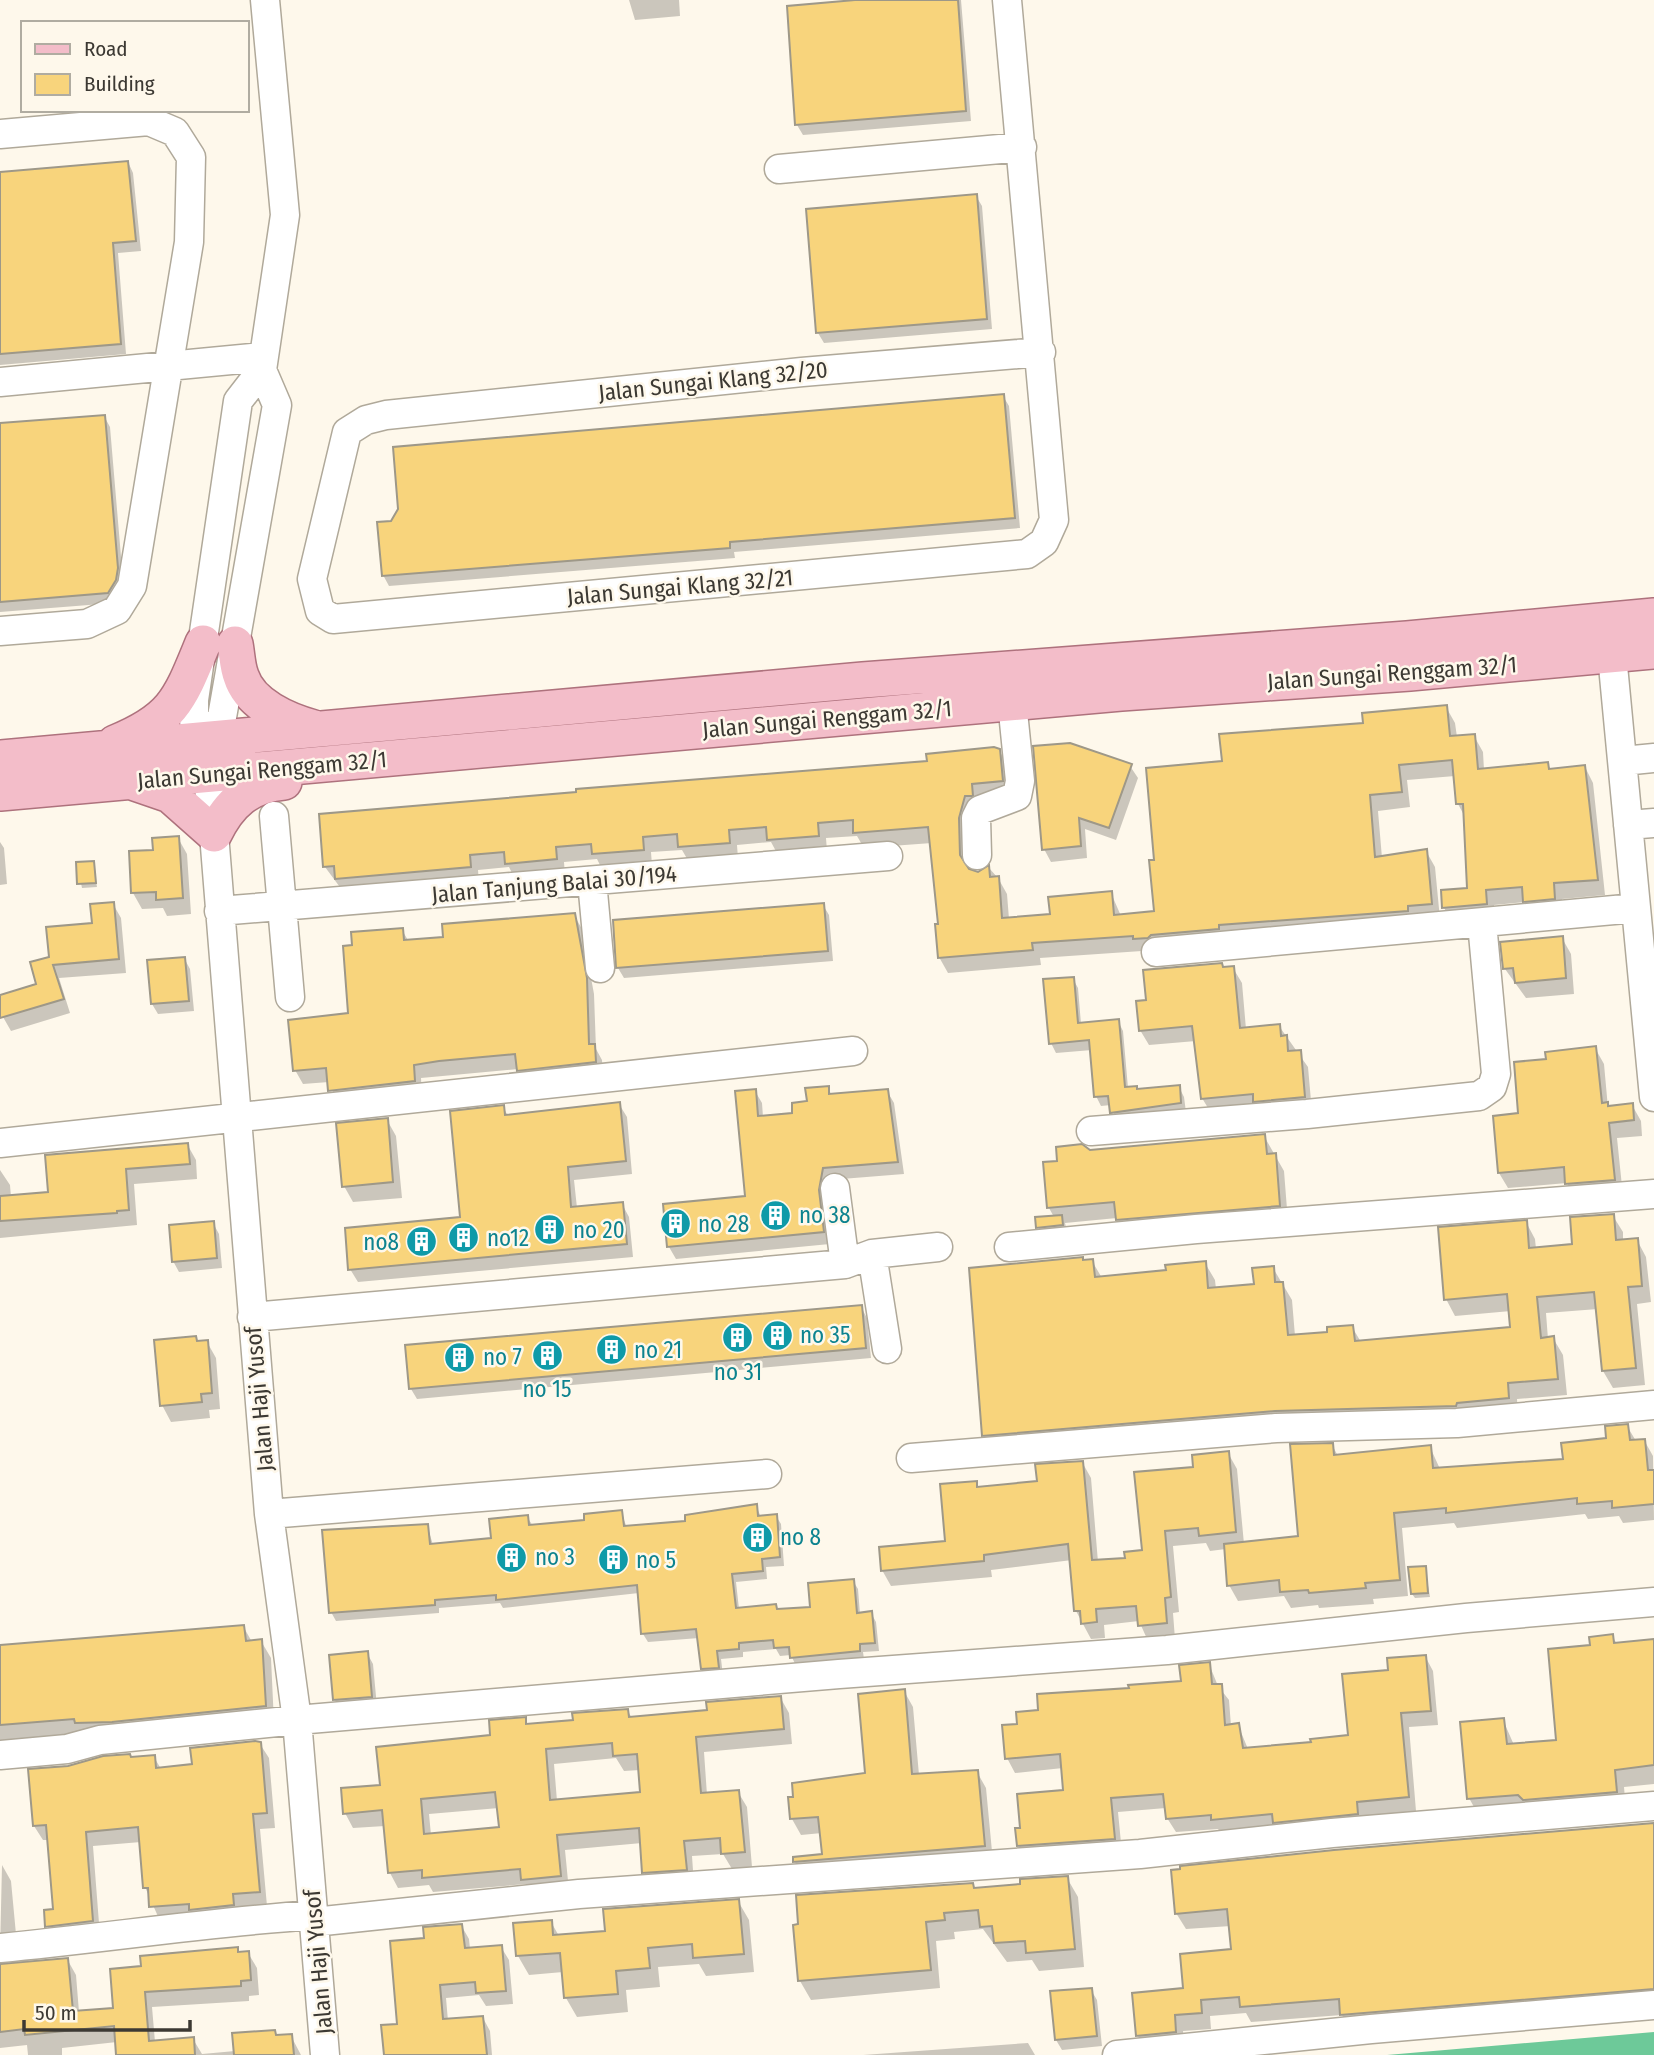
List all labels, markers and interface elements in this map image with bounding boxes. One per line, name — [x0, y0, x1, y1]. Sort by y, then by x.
legend — [21, 21, 248, 112]
text: Road — [84, 36, 128, 62]
text: Building — [84, 71, 155, 97]
street label: Jalan Sungai Klang 32/20 — [597, 355, 829, 407]
street label: Jalan Sungai Klang 32/21 — [566, 563, 794, 611]
street label: Jalan Sungai Renggam 32/1 — [1266, 650, 1518, 696]
street label: Jalan Sungai Renggam 32/1 — [701, 694, 953, 744]
street label: Jalan Sungai Renggam 32/1 — [136, 745, 388, 795]
street label: Jalan Tanjung Balai 30/194 — [430, 859, 678, 909]
building icon: no 38 — [759, 1198, 793, 1232]
place label: no 38 — [799, 1201, 851, 1229]
building icon: no 28 — [658, 1207, 692, 1241]
place label: no 28 — [698, 1210, 749, 1238]
building icon: no 20 — [533, 1213, 567, 1247]
place label: no 20 — [573, 1216, 625, 1244]
building icon: no12 — [447, 1221, 481, 1255]
place label: no12 — [487, 1224, 529, 1252]
building icon: no8 — [405, 1225, 439, 1259]
place label: no8 — [363, 1228, 399, 1256]
building icon: no 35 — [760, 1318, 794, 1352]
building icon: no 31 — [721, 1321, 755, 1355]
place label: no 35 — [800, 1321, 851, 1349]
street label: Jalan Haji Yusof — [239, 1323, 279, 1473]
building icon: no 21 — [594, 1333, 628, 1367]
place label: no 21 — [634, 1336, 682, 1364]
building icon: no 15 — [530, 1338, 564, 1372]
building icon: no 7 — [443, 1340, 477, 1374]
place label: no 7 — [483, 1343, 522, 1371]
place label: no 31 — [714, 1358, 762, 1386]
place label: no 15 — [522, 1375, 572, 1403]
building icon: no 8 — [740, 1520, 774, 1554]
place label: no 8 — [780, 1523, 821, 1551]
building icon: no 3 — [495, 1540, 529, 1574]
place label: no 3 — [535, 1543, 575, 1571]
building icon: no 5 — [596, 1543, 630, 1577]
place label: no 5 — [636, 1546, 676, 1574]
street label: Jalan Haji Yusof — [298, 1886, 338, 2036]
scale bar — [24, 1988, 191, 2032]
text: 50 m — [35, 2000, 77, 2026]

